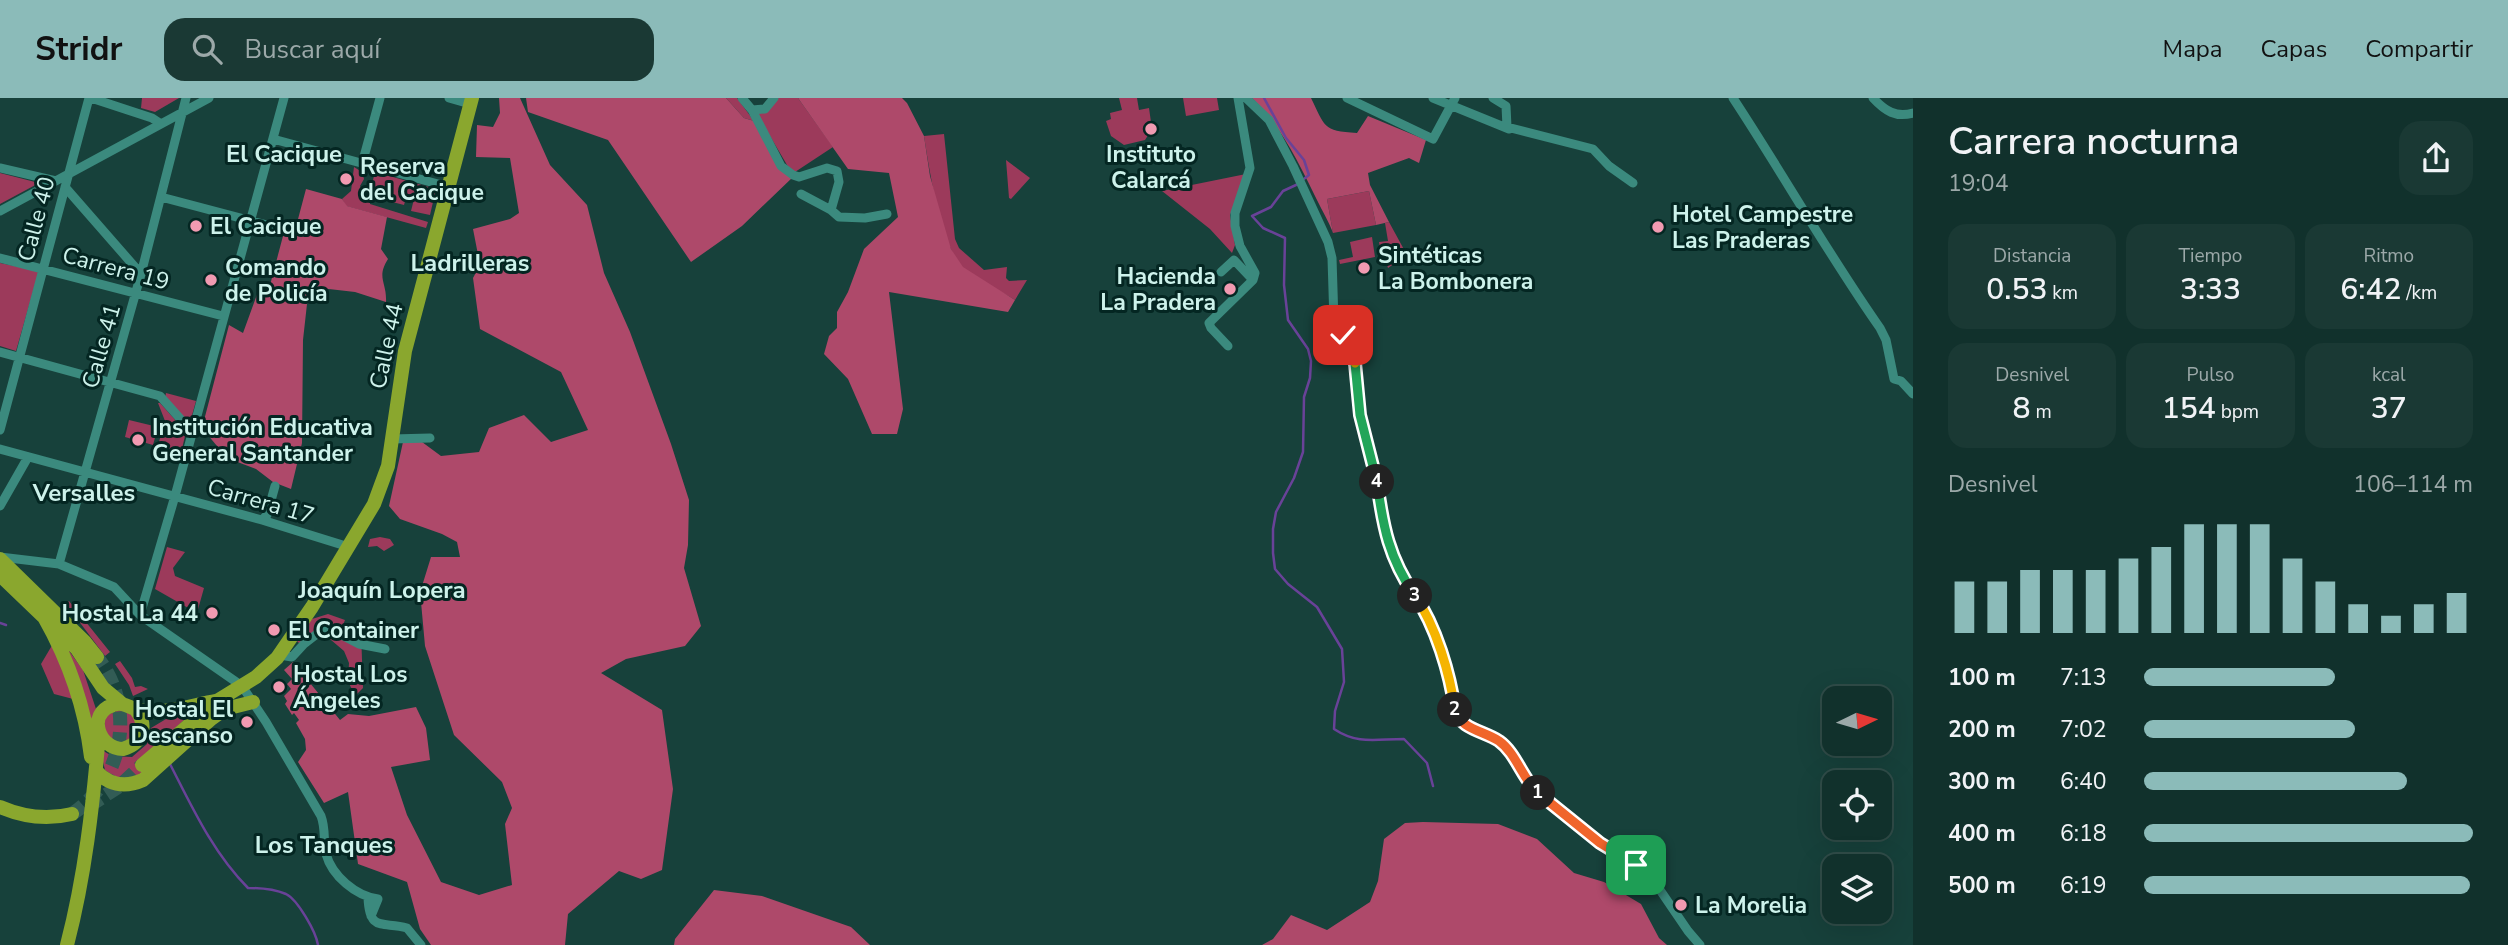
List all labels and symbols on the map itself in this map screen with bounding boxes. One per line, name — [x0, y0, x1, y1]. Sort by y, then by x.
marker: Instituto Calarcá — [1143, 121, 1159, 137]
district label: El Cacique — [226, 138, 342, 170]
place label: Instituto Calarcá — [1106, 139, 1196, 196]
place label: Reserva del Cacique — [360, 151, 484, 208]
marker: Reserva del Cacique — [338, 171, 354, 187]
street label: Calle 40 — [10, 173, 63, 265]
place label: Hotel Campestre Las Praderas — [1672, 199, 1853, 256]
place label: El Cacique — [210, 211, 321, 242]
marker: El Cacique — [188, 218, 204, 234]
marker: Hotel Campestre Las Praderas — [1650, 219, 1666, 235]
street label: Carrera 19 — [59, 239, 173, 298]
place label: Sintéticas La Bombonera — [1378, 240, 1533, 297]
district label: Ladrilleras — [411, 247, 529, 279]
place label: Comando de Policía — [225, 252, 328, 309]
marker: Sintéticas La Bombonera — [1356, 260, 1372, 276]
place label: Hacienda La Pradera — [1100, 261, 1216, 318]
marker: Comando de Policía — [203, 272, 219, 288]
marker: Hacienda La Pradera — [1222, 281, 1238, 297]
street label: Calle 41 — [75, 300, 128, 392]
street label: Calle 44 — [362, 301, 411, 392]
pin — [1313, 305, 1373, 365]
place label: Institución Educativa General Santander — [152, 412, 373, 469]
marker: Institución Educativa General Santander — [130, 432, 146, 448]
pin: 4 — [1360, 464, 1394, 500]
street label: Carrera 17 — [204, 471, 318, 531]
district label: Versalles — [32, 477, 135, 509]
district label: Joaquín Lopera — [297, 574, 466, 606]
pin: 3 — [1398, 578, 1432, 614]
place label: Hostal La 44 — [62, 598, 198, 629]
marker: Hostal La 44 — [204, 605, 220, 621]
place label: El Container — [288, 615, 419, 646]
marker: El Container — [266, 622, 282, 638]
place label: Hostal Los Ángeles — [293, 659, 407, 716]
marker: Hostal Los Ángeles — [271, 679, 287, 695]
north arrow — [1822, 686, 1892, 756]
pin: 2 — [1438, 692, 1472, 728]
place label: Hostal El Descanso — [130, 694, 234, 751]
marker: Hostal El Descanso — [239, 714, 255, 730]
pin: 1 — [1520, 776, 1556, 810]
district label: Los Tanques — [255, 829, 393, 861]
pin — [1606, 835, 1666, 895]
place label: La Morelia — [1695, 890, 1807, 921]
marker: La Morelia — [1673, 897, 1689, 913]

